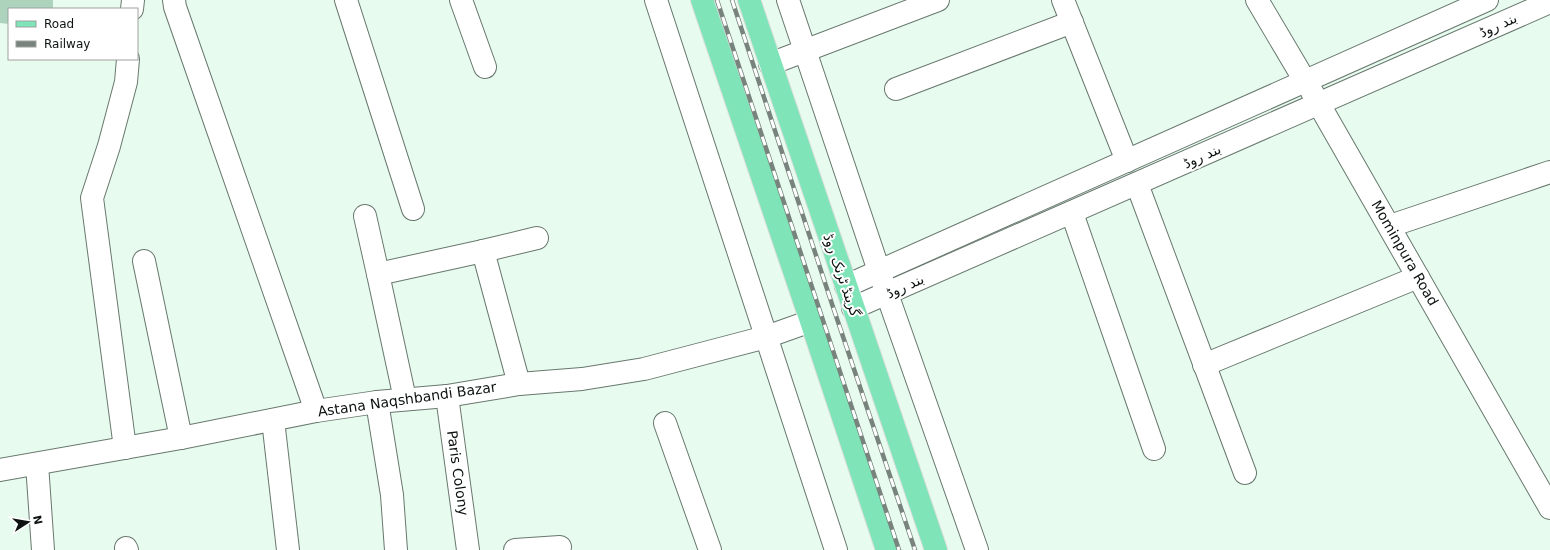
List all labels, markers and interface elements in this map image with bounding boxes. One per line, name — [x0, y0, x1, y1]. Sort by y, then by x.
legend — [8, 8, 138, 60]
street label: بند روڈ — [1477, 10, 1520, 41]
text: Road — [44, 17, 74, 31]
text: Railway — [44, 37, 90, 51]
street label: بند روڈ — [1181, 141, 1224, 172]
street label: Mominpura Road — [1368, 198, 1442, 308]
street label: گرینڈ ٹرنک روڈ — [819, 231, 864, 319]
street label: بند روڈ — [884, 271, 927, 302]
street label: Astana Naqshbandi Bazar — [317, 378, 498, 419]
street label: Paris Colony — [444, 429, 472, 517]
north arrow — [8, 502, 48, 542]
text: N — [30, 514, 45, 526]

